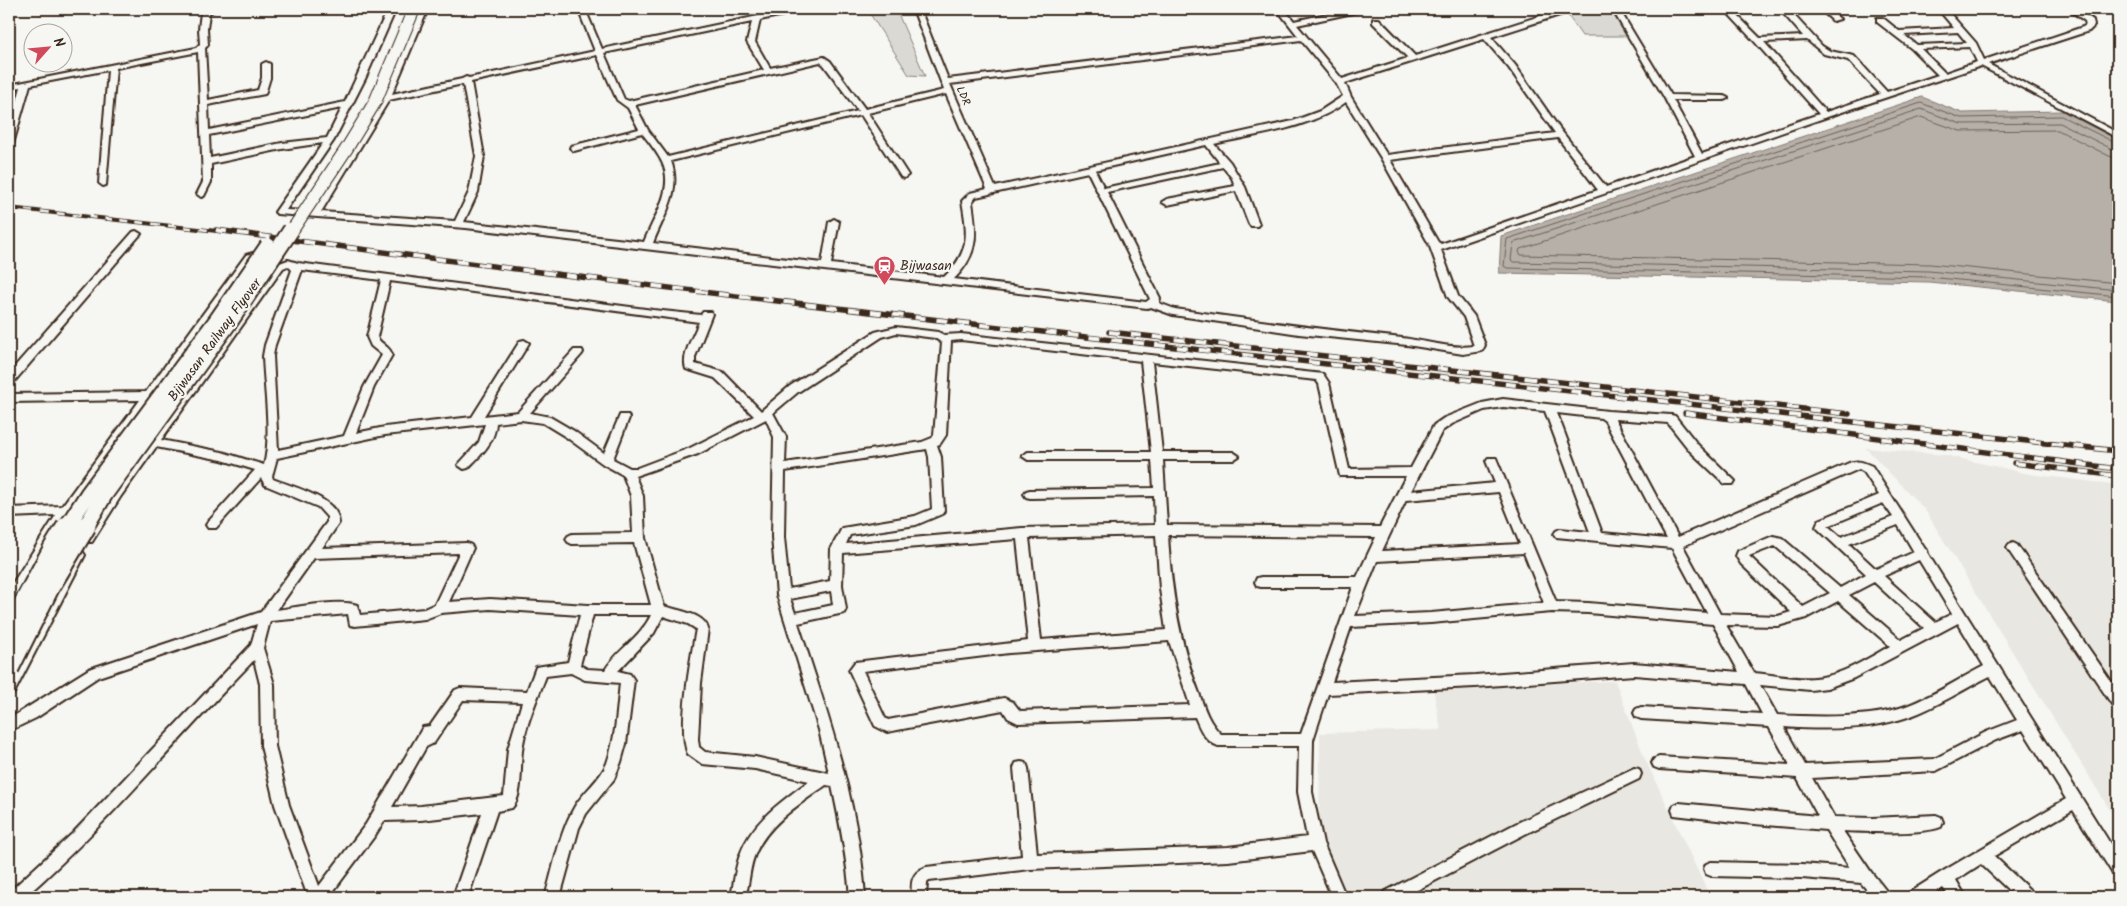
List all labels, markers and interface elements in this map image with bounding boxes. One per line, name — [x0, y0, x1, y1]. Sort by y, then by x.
north arrow — [22, 22, 72, 72]
text: N — [47, 34, 71, 52]
street label: LDR — [951, 83, 975, 109]
station icon: Bijwasan — [872, 254, 896, 285]
place label: Bijwasan — [900, 255, 952, 277]
street label: Bijwasan Railway Flyover — [163, 273, 268, 406]

